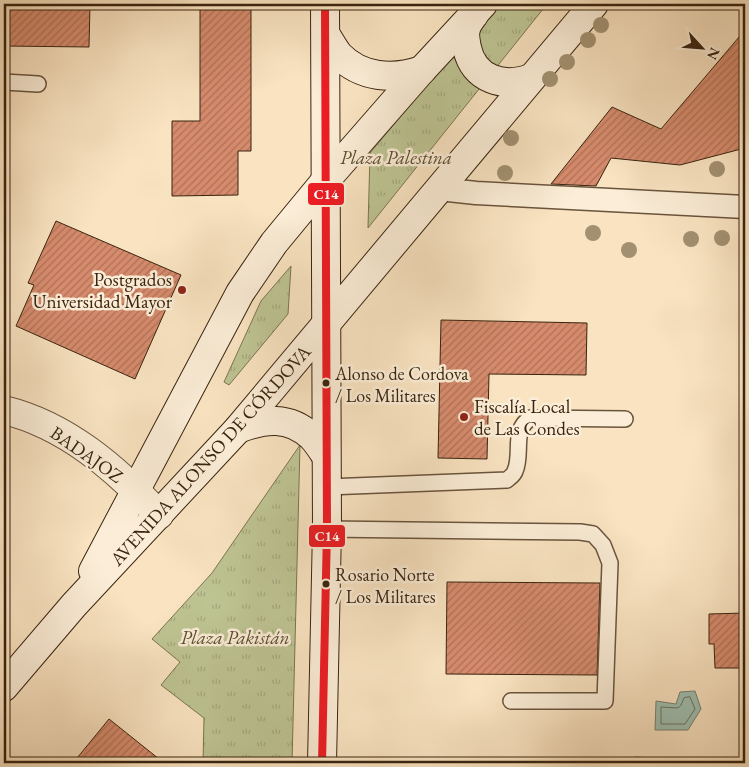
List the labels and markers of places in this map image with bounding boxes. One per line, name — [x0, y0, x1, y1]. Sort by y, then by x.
place label: Postgrados Universidad Mayor — [33, 267, 173, 314]
marker: Postgrados Universidad Mayor — [176, 284, 188, 296]
place label: Alonso de Cordova / Los Militares — [334, 362, 469, 407]
marker: Alonso de Cordova / Los Militares — [321, 378, 331, 388]
place label: Fiscalía Local de Las Condes — [474, 394, 580, 441]
marker: Fiscalía Local de Las Condes — [458, 411, 470, 423]
place label: Rosario Norte / Los Militares — [335, 563, 436, 608]
marker: Rosario Norte / Los Militares — [321, 579, 331, 589]

